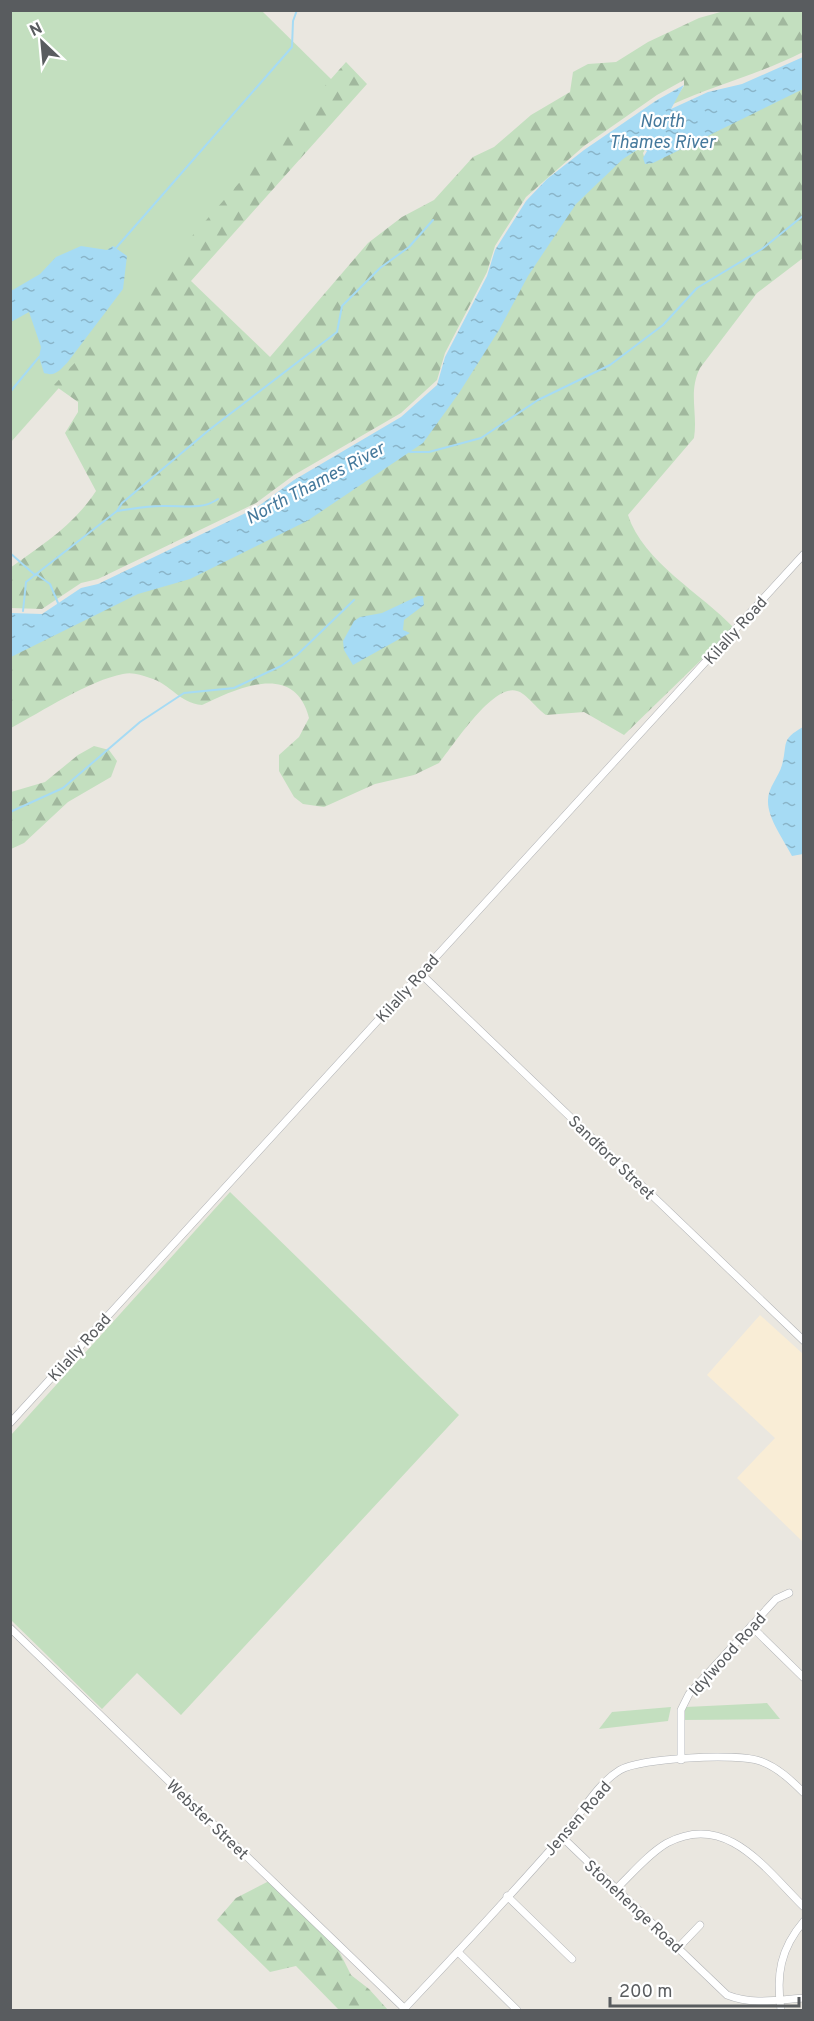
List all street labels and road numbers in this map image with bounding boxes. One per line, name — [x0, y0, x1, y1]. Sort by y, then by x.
street label: Kilally Road — [701, 593, 772, 670]
street label: Kilally Road — [373, 951, 444, 1028]
street label: Sandford Street — [563, 1112, 658, 1205]
street label: Kilally Road — [45, 1310, 116, 1387]
street label: Idylwood Road — [686, 1609, 771, 1701]
street label: Webster Street — [161, 1776, 252, 1865]
street label: Jensen Road — [541, 1778, 616, 1861]
street label: Stonehenge Road — [579, 1857, 686, 1958]

